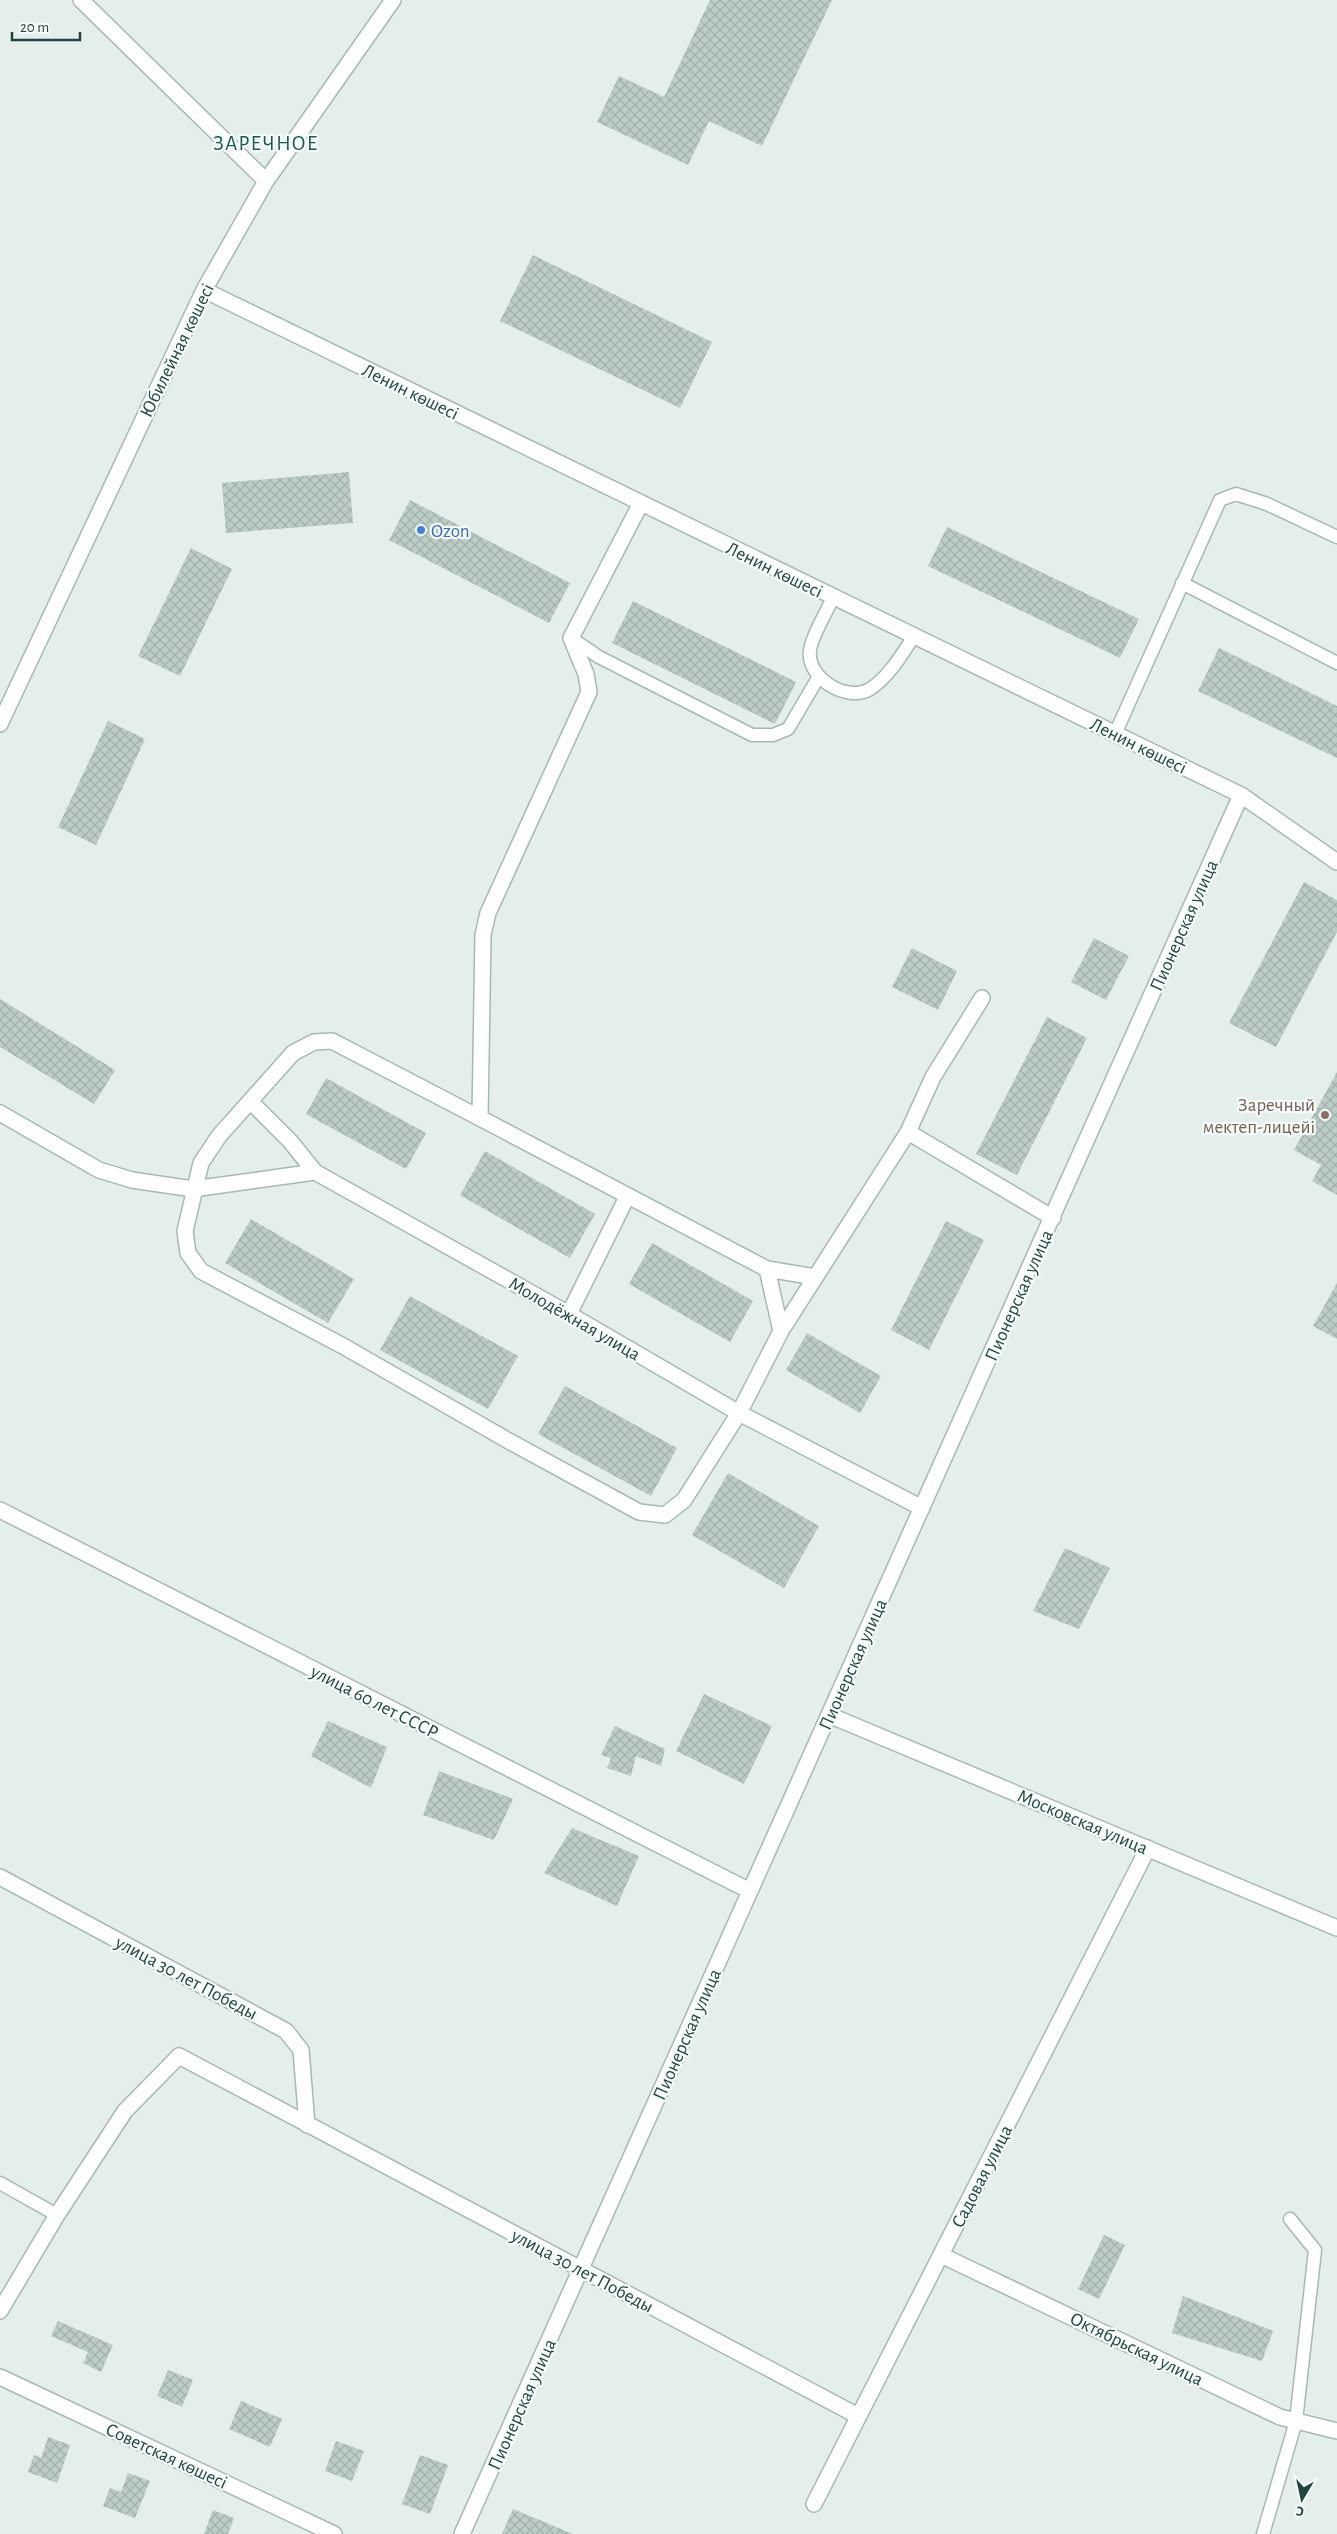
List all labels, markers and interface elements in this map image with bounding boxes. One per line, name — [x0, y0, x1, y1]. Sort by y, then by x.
scale bar — [12, 10, 80, 42]
text: 20 m — [20, 20, 49, 35]
district label: ЗАРЕЧНОЕ — [213, 133, 319, 154]
street label: Юбилейная көшесі — [137, 281, 218, 420]
street label: Ленин көшесі — [359, 361, 462, 424]
place label: Ozon — [431, 522, 470, 541]
marker: Ozon — [415, 524, 427, 536]
street label: Ленин көшесі — [723, 539, 826, 602]
street label: Ленин көшесі — [1087, 715, 1190, 778]
street label: Пионерская улица — [1147, 857, 1222, 994]
place label: Заречный мектеп-лицейі — [1203, 1096, 1315, 1137]
marker: Заречный мектеп-лицейі — [1319, 1109, 1331, 1121]
street label: Пионерская улица — [982, 1227, 1057, 1364]
street label: Молодёжная улица — [505, 1274, 644, 1365]
street label: Пионерская улица — [816, 1596, 891, 1733]
street label: улица 60 лет СССР — [307, 1662, 441, 1743]
street label: Московская улица — [1014, 1786, 1151, 1859]
street label: улица 30 лет Победы — [111, 1932, 260, 2024]
street label: Пионерская улица — [650, 1966, 725, 2103]
street label: Садовая улица — [948, 2122, 1016, 2231]
street label: улица 30 лет Победы — [507, 2225, 656, 2317]
street label: Октябрьская улица — [1067, 2309, 1206, 2390]
street label: Пионерская улица — [485, 2336, 560, 2473]
street label: Советская көшесі — [103, 2420, 230, 2493]
north arrow — [1277, 2474, 1327, 2524]
text: С — [1295, 2503, 1305, 2518]

